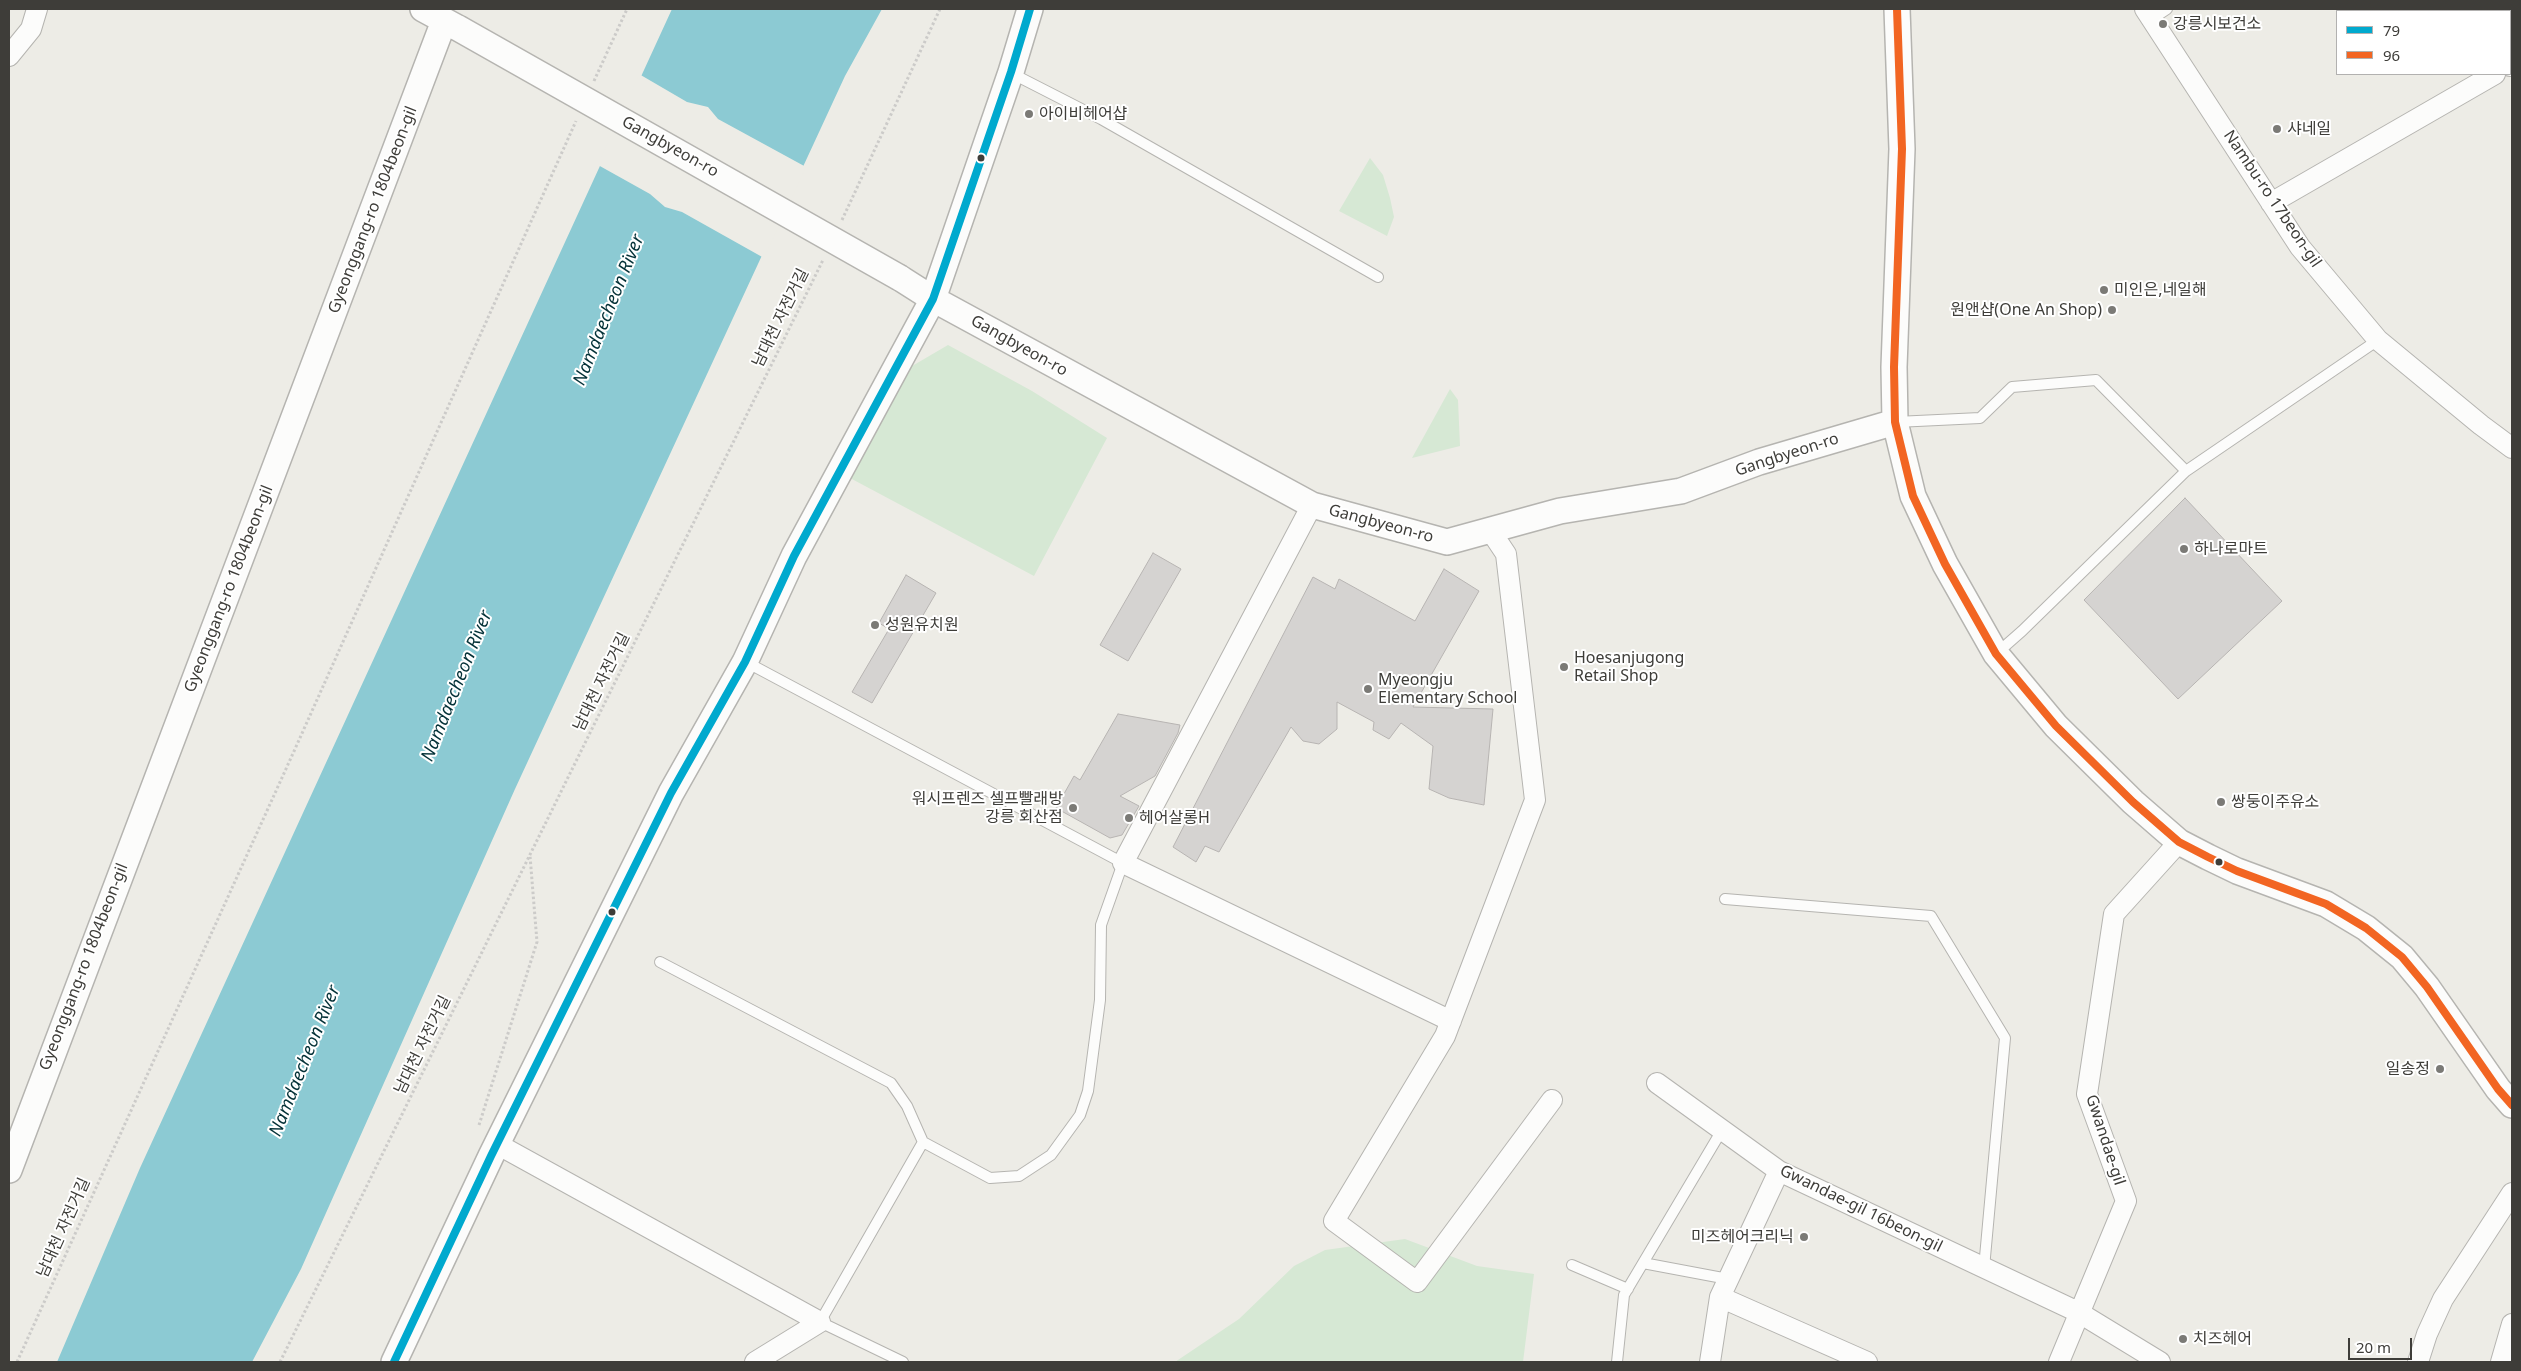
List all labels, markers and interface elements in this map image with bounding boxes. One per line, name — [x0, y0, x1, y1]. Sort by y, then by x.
legend — [2336, 10, 2511, 75]
place label: 강릉시보건소 — [2173, 14, 2261, 34]
marker: 강릉시보건소 — [2157, 18, 2169, 30]
text: 79 — [2383, 20, 2400, 40]
text: 96 — [2383, 45, 2400, 65]
street label: Gyeonggang-ro 1804beon-gil — [325, 104, 421, 316]
place label: 아이비헤어샵 — [1039, 104, 1127, 124]
marker: 아이비헤어샵 — [1023, 108, 1035, 120]
street label: Gangbyeon-ro — [618, 112, 722, 182]
place label: 샤네일 — [2287, 119, 2331, 139]
marker: 샤네일 — [2271, 123, 2283, 135]
street label: Nambu-ro 17beon-gil — [2219, 127, 2325, 271]
unlabelled marker — [976, 153, 986, 163]
water label: Namdaecheon River — [569, 231, 649, 389]
street label: 남대천 자전거길 — [749, 266, 813, 370]
place label: 미인은,네일해 — [2114, 280, 2207, 300]
marker: 미인은,네일해 — [2098, 284, 2110, 296]
place label: 원앤샵(One An Shop) — [1950, 300, 2102, 320]
marker: 원앤샵(One An Shop) — [2106, 304, 2118, 316]
street label: Gangbyeon-ro — [967, 311, 1071, 381]
street label: Gangbyeon-ro — [1733, 429, 1841, 481]
street label: Gyeonggang-ro 1804beon-gil — [181, 483, 277, 695]
street label: Gangbyeon-ro — [1326, 501, 1436, 547]
place label: 하나로마트 — [2194, 539, 2268, 559]
marker: 하나로마트 — [2178, 543, 2190, 555]
water label: Namdaecheon River — [417, 607, 497, 765]
place label: 성원유치원 — [885, 615, 959, 635]
marker: 성원유치원 — [869, 619, 881, 631]
street label: 남대천 자전거길 — [570, 630, 634, 734]
place label: Hoesanjugong Retail Shop — [1574, 648, 1684, 686]
marker: Hoesanjugong Retail Shop — [1558, 661, 1570, 673]
place label: Myeongju Elementary School — [1378, 670, 1517, 708]
marker: Myeongju Elementary School — [1362, 683, 1374, 695]
place label: 워시프렌즈 셀프빨래방 강릉 회산점 — [912, 789, 1063, 827]
place label: 쌍둥이주유소 — [2231, 792, 2319, 812]
marker: 쌍둥이주유소 — [2215, 796, 2227, 808]
marker: 워시프렌즈 셀프빨래방 강릉 회산점 — [1067, 802, 1079, 814]
place label: 헤어살롱H — [1139, 808, 1210, 828]
marker: 헤어살롱H — [1123, 812, 1135, 824]
unlabelled marker — [2214, 857, 2224, 867]
street label: Gyeonggang-ro 1804beon-gil — [36, 861, 132, 1073]
unlabelled marker — [607, 907, 617, 917]
water label: Namdaecheon River — [265, 982, 345, 1140]
street label: 남대천 자전거길 — [391, 993, 455, 1097]
place label: 일송정 — [2386, 1059, 2430, 1079]
marker: 일송정 — [2434, 1063, 2446, 1075]
street label: Gwandae-gil — [2081, 1092, 2129, 1188]
street label: Gwandae-gil 16beon-gil — [1777, 1161, 1945, 1257]
street label: 남대천 자전거길 — [33, 1175, 95, 1281]
place label: 미즈헤어크리닉 — [1691, 1227, 1794, 1247]
marker: 미즈헤어크리닉 — [1798, 1231, 1810, 1243]
scale bar — [2351, 1328, 2415, 1360]
place label: 치즈헤어 — [2193, 1329, 2252, 1349]
marker: 치즈헤어 — [2177, 1333, 2189, 1345]
text: 20 m — [2356, 1337, 2391, 1357]

